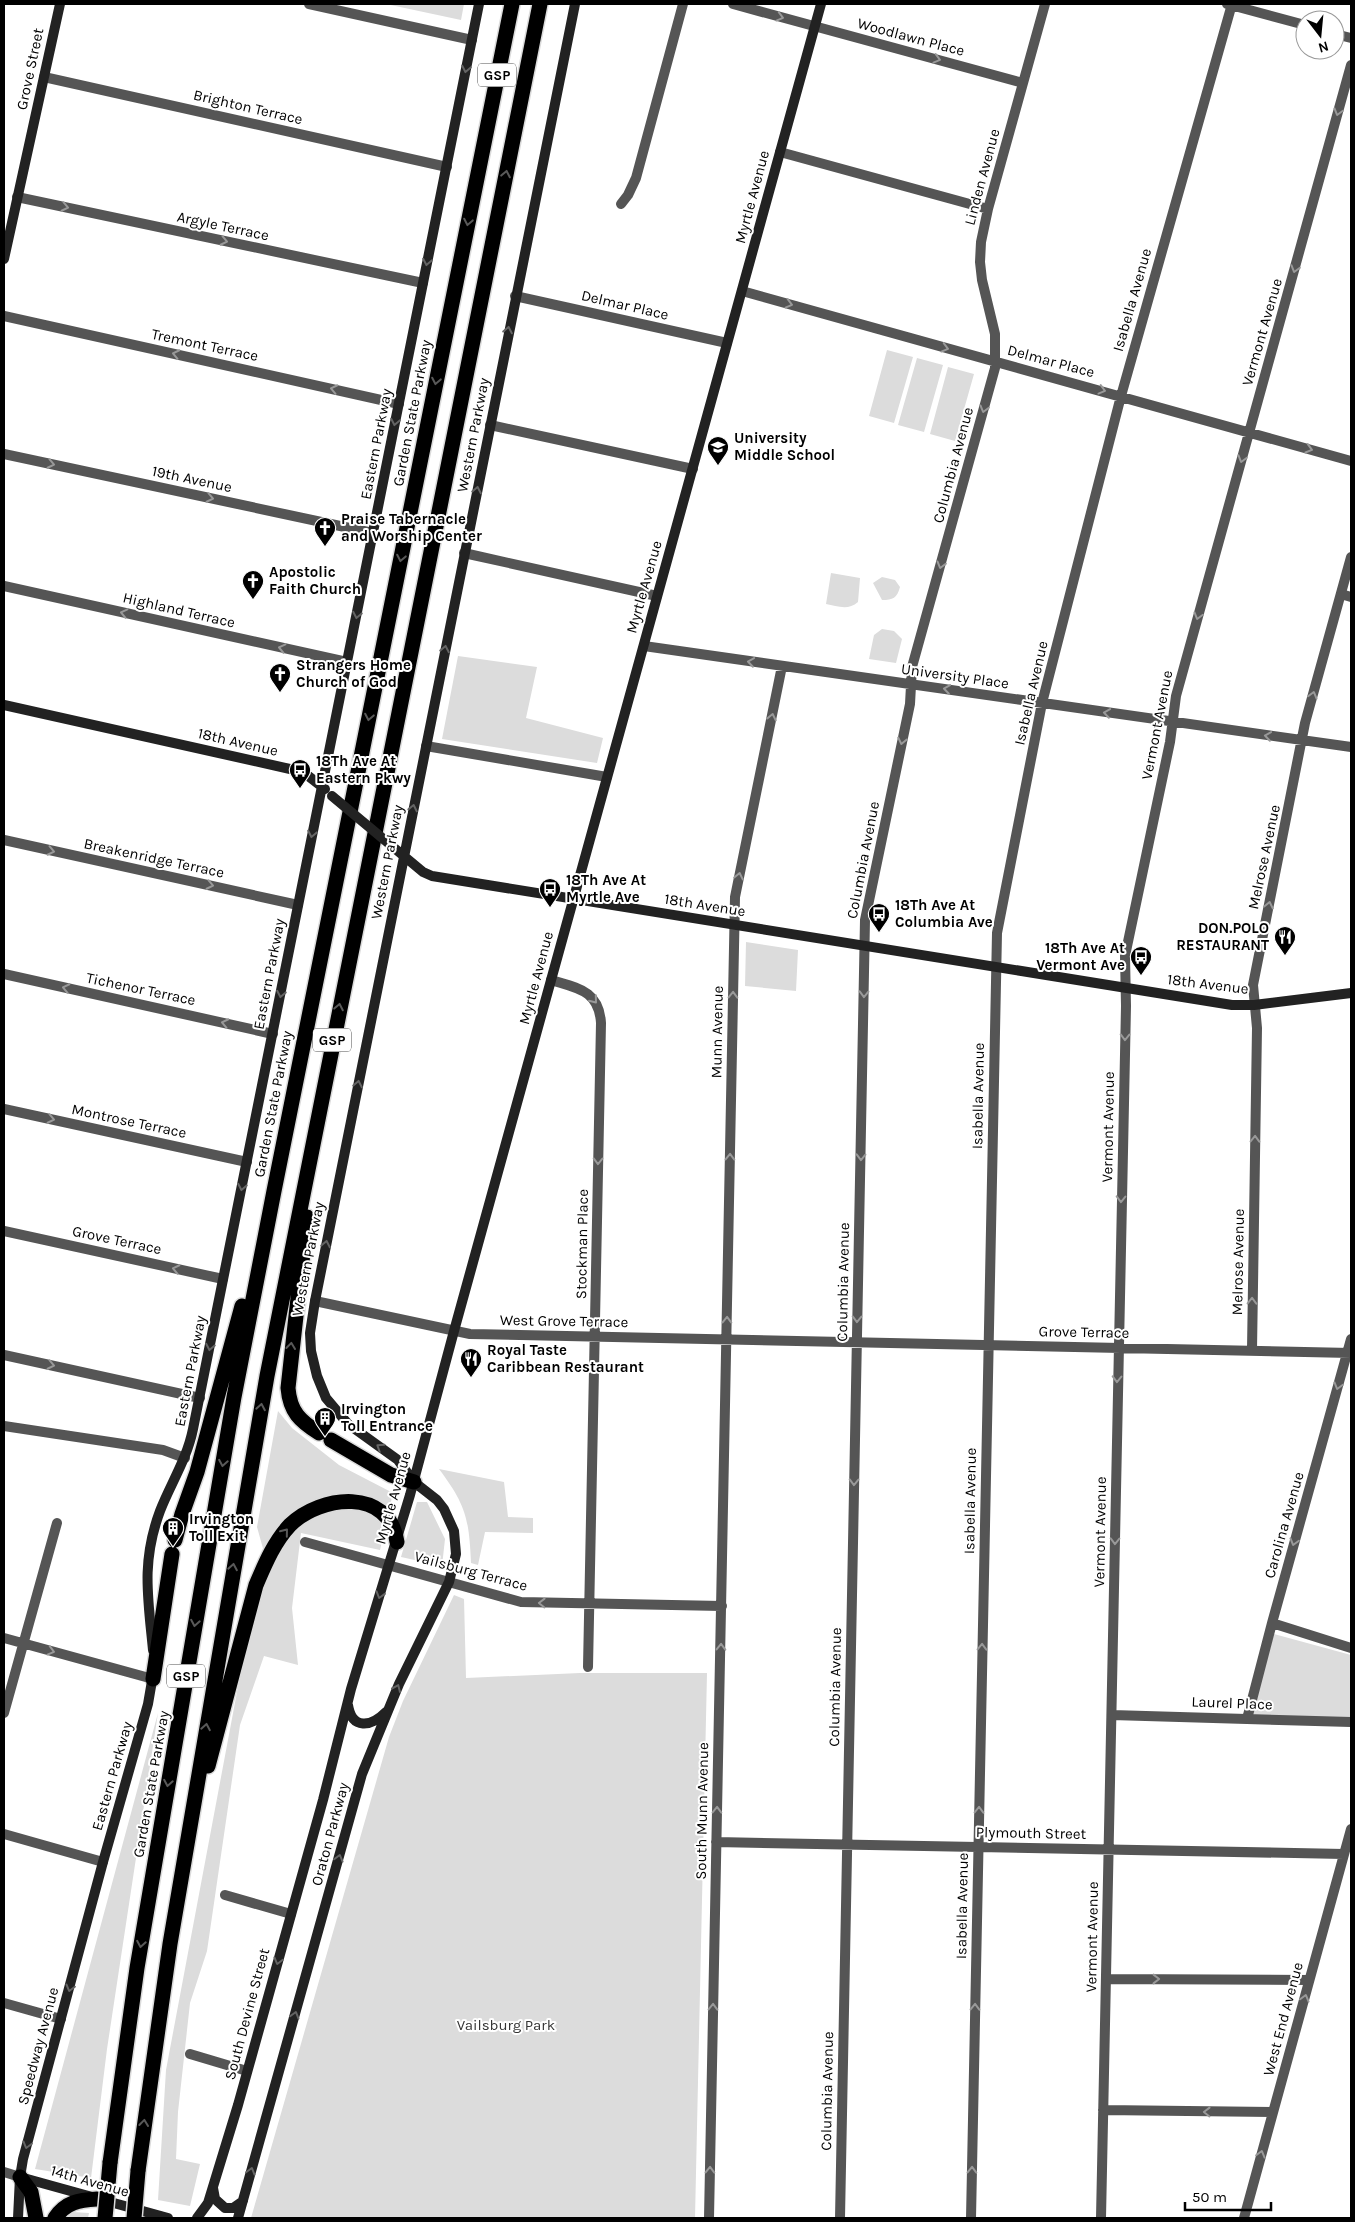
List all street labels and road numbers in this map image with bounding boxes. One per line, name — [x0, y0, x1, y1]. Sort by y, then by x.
street label: Woodlawn Place — [855, 14, 967, 60]
street label: Grove Street — [13, 26, 48, 112]
road number: GSP — [478, 64, 516, 86]
street label: Brighton Terrace — [191, 86, 305, 128]
street label: Linden Avenue — [960, 127, 1004, 227]
street label: Myrtle Avenue — [731, 149, 773, 245]
street label: Argyle Terrace — [175, 207, 271, 245]
street label: Isabella Avenue — [1109, 246, 1155, 354]
street label: Vermont Avenue — [1238, 276, 1286, 388]
street label: Delmar Place — [579, 286, 671, 324]
street label: Tremont Terrace — [150, 325, 260, 365]
street label: Garden State Parkway — [389, 338, 435, 488]
street label: Delmar Place — [1006, 341, 1096, 381]
street label: Western Parkway — [453, 376, 493, 494]
street label: Eastern Parkway — [356, 387, 396, 501]
street label: Columbia Avenue — [929, 405, 977, 525]
street label: 19th Avenue — [150, 462, 234, 496]
street label: Myrtle Avenue — [622, 539, 666, 635]
street label: Highland Terrace — [121, 588, 237, 632]
street label: Isabella Avenue — [1010, 639, 1052, 747]
street label: University Place — [900, 660, 1010, 692]
street label: Vermont Avenue — [1138, 669, 1176, 781]
street label: 18th Avenue — [196, 724, 280, 760]
street label: Columbia Avenue — [843, 800, 883, 920]
street label: Western Parkway — [367, 803, 407, 921]
street label: Melrose Avenue — [1244, 803, 1284, 911]
street label: Breakenridge Terrace — [82, 834, 226, 882]
street label: 18th Avenue — [663, 890, 747, 920]
street label: Eastern Parkway — [249, 917, 289, 1031]
street label: Myrtle Avenue — [515, 930, 557, 1026]
street label: Tichenor Terrace — [85, 969, 197, 1009]
street label: 18th Avenue — [1166, 970, 1250, 998]
street label: Munn Avenue — [707, 985, 727, 1079]
road number: GSP — [313, 1028, 351, 1052]
street label: Garden State Parkway — [250, 1029, 296, 1179]
street label: Isabella Avenue — [968, 1043, 988, 1149]
street label: Vermont Avenue — [1098, 1071, 1118, 1183]
street label: Montrose Terrace — [70, 1100, 188, 1142]
street label: Stockman Place — [572, 1189, 592, 1299]
street label: Western Parkway — [288, 1200, 328, 1318]
street label: Melrose Avenue — [1228, 1208, 1248, 1316]
street label: Grove Terrace — [71, 1222, 163, 1258]
street label: Columbia Avenue — [833, 1222, 853, 1342]
street label: West Grove Terrace — [500, 1311, 628, 1331]
street label: Eastern Parkway — [170, 1314, 210, 1428]
street label: Grove Terrace — [1038, 1322, 1130, 1342]
street label: Isabella Avenue — [960, 1448, 980, 1554]
street label: Myrtle Avenue — [371, 1450, 415, 1546]
street label: Carolina Avenue — [1260, 1470, 1308, 1580]
street label: Vermont Avenue — [1090, 1476, 1110, 1588]
street label: Vailsburg Terrace — [412, 1547, 530, 1595]
street label: Columbia Avenue — [825, 1627, 845, 1747]
road number: GSP — [167, 1664, 205, 1688]
street label: Laurel Place — [1191, 1693, 1273, 1713]
street label: Garden State Parkway — [129, 1709, 173, 1859]
street label: Eastern Parkway — [88, 1719, 136, 1833]
street label: South Munn Avenue — [692, 1742, 712, 1880]
street label: Oraton Parkway — [308, 1780, 352, 1888]
street label: Plymouth Street — [976, 1823, 1087, 1843]
street label: Isabella Avenue — [952, 1853, 972, 1959]
street label: Vermont Avenue — [1082, 1881, 1102, 1993]
street label: South Devine Street — [221, 1946, 273, 2082]
street label: West End Avenue — [1259, 1960, 1307, 2078]
street label: Speedway Avenue — [14, 1985, 62, 2107]
street label: Columbia Avenue — [817, 2031, 837, 2151]
street label: 14th Avenue — [49, 2161, 131, 2201]

